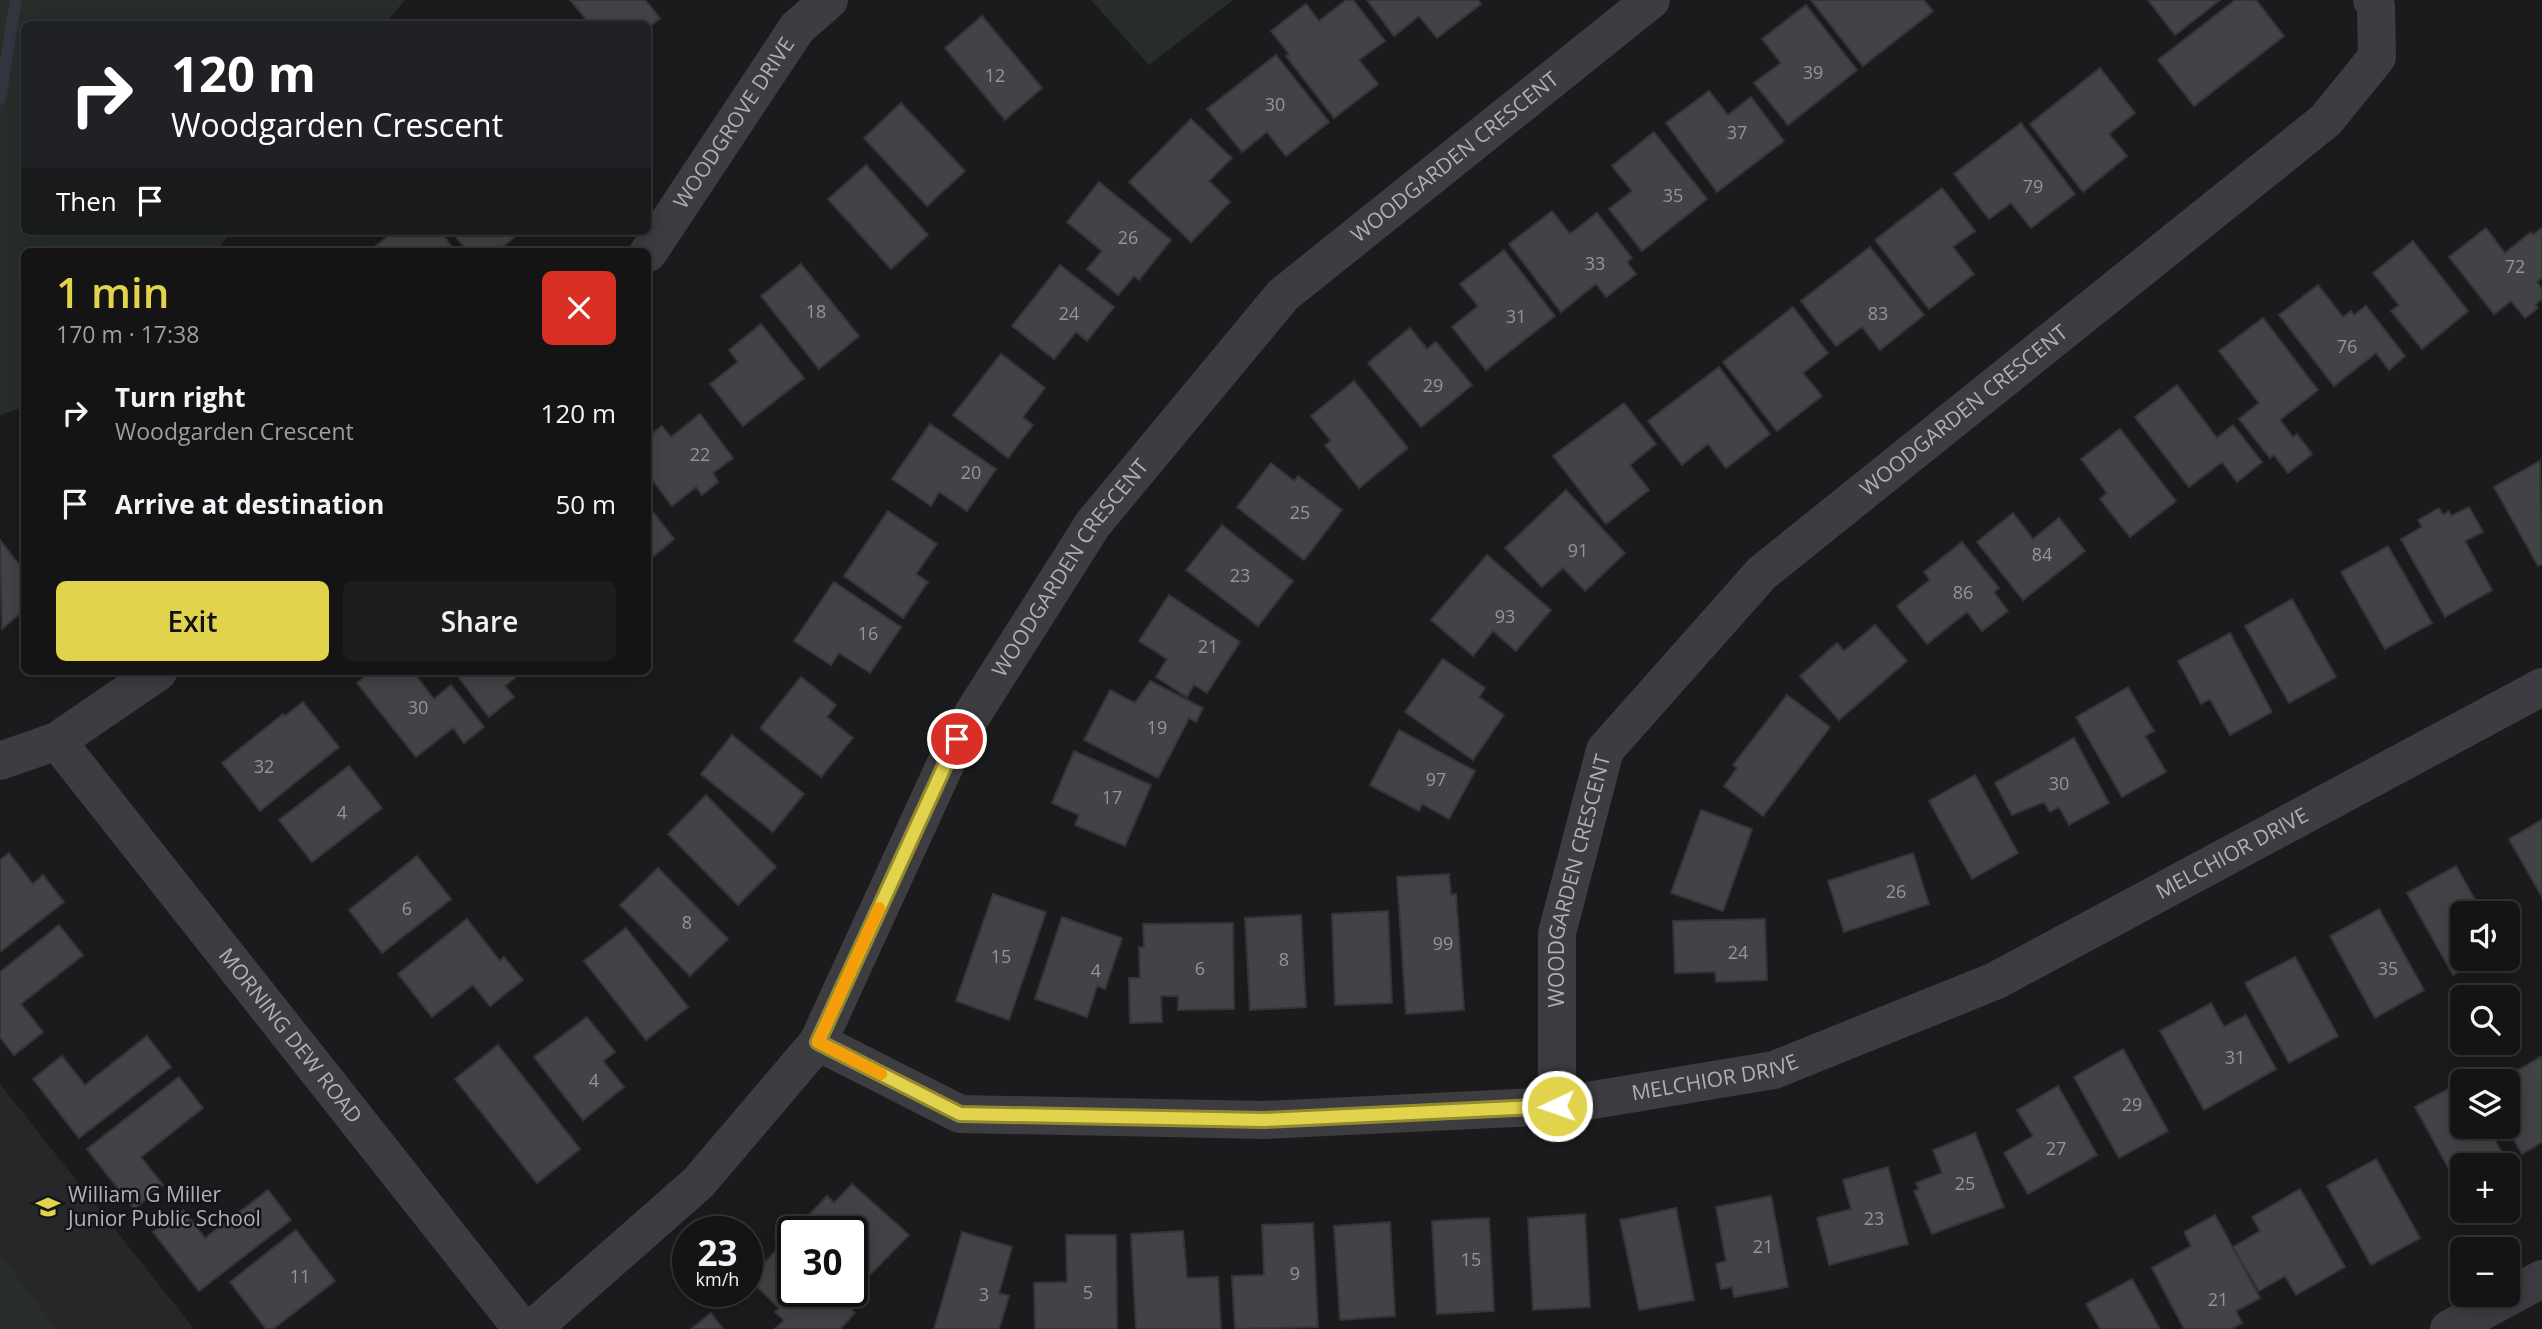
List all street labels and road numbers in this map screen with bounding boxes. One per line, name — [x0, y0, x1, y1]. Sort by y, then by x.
street label: WOODGROVE DRIVE — [666, 31, 800, 213]
street label: WOODGARDEN CRESCENT — [1345, 64, 1564, 248]
street label: WOODGARDEN CRESCENT — [1854, 318, 2073, 502]
street label: WOODGARDEN CRESCENT — [985, 452, 1155, 682]
street label: WOODGARDEN CRESCENT — [1541, 750, 1616, 1007]
street label: MELCHIOR DRIVE — [2150, 800, 2313, 905]
street label: MORNING DEW ROAD — [213, 942, 369, 1129]
street label: MELCHIOR DRIVE — [1629, 1047, 1802, 1106]

